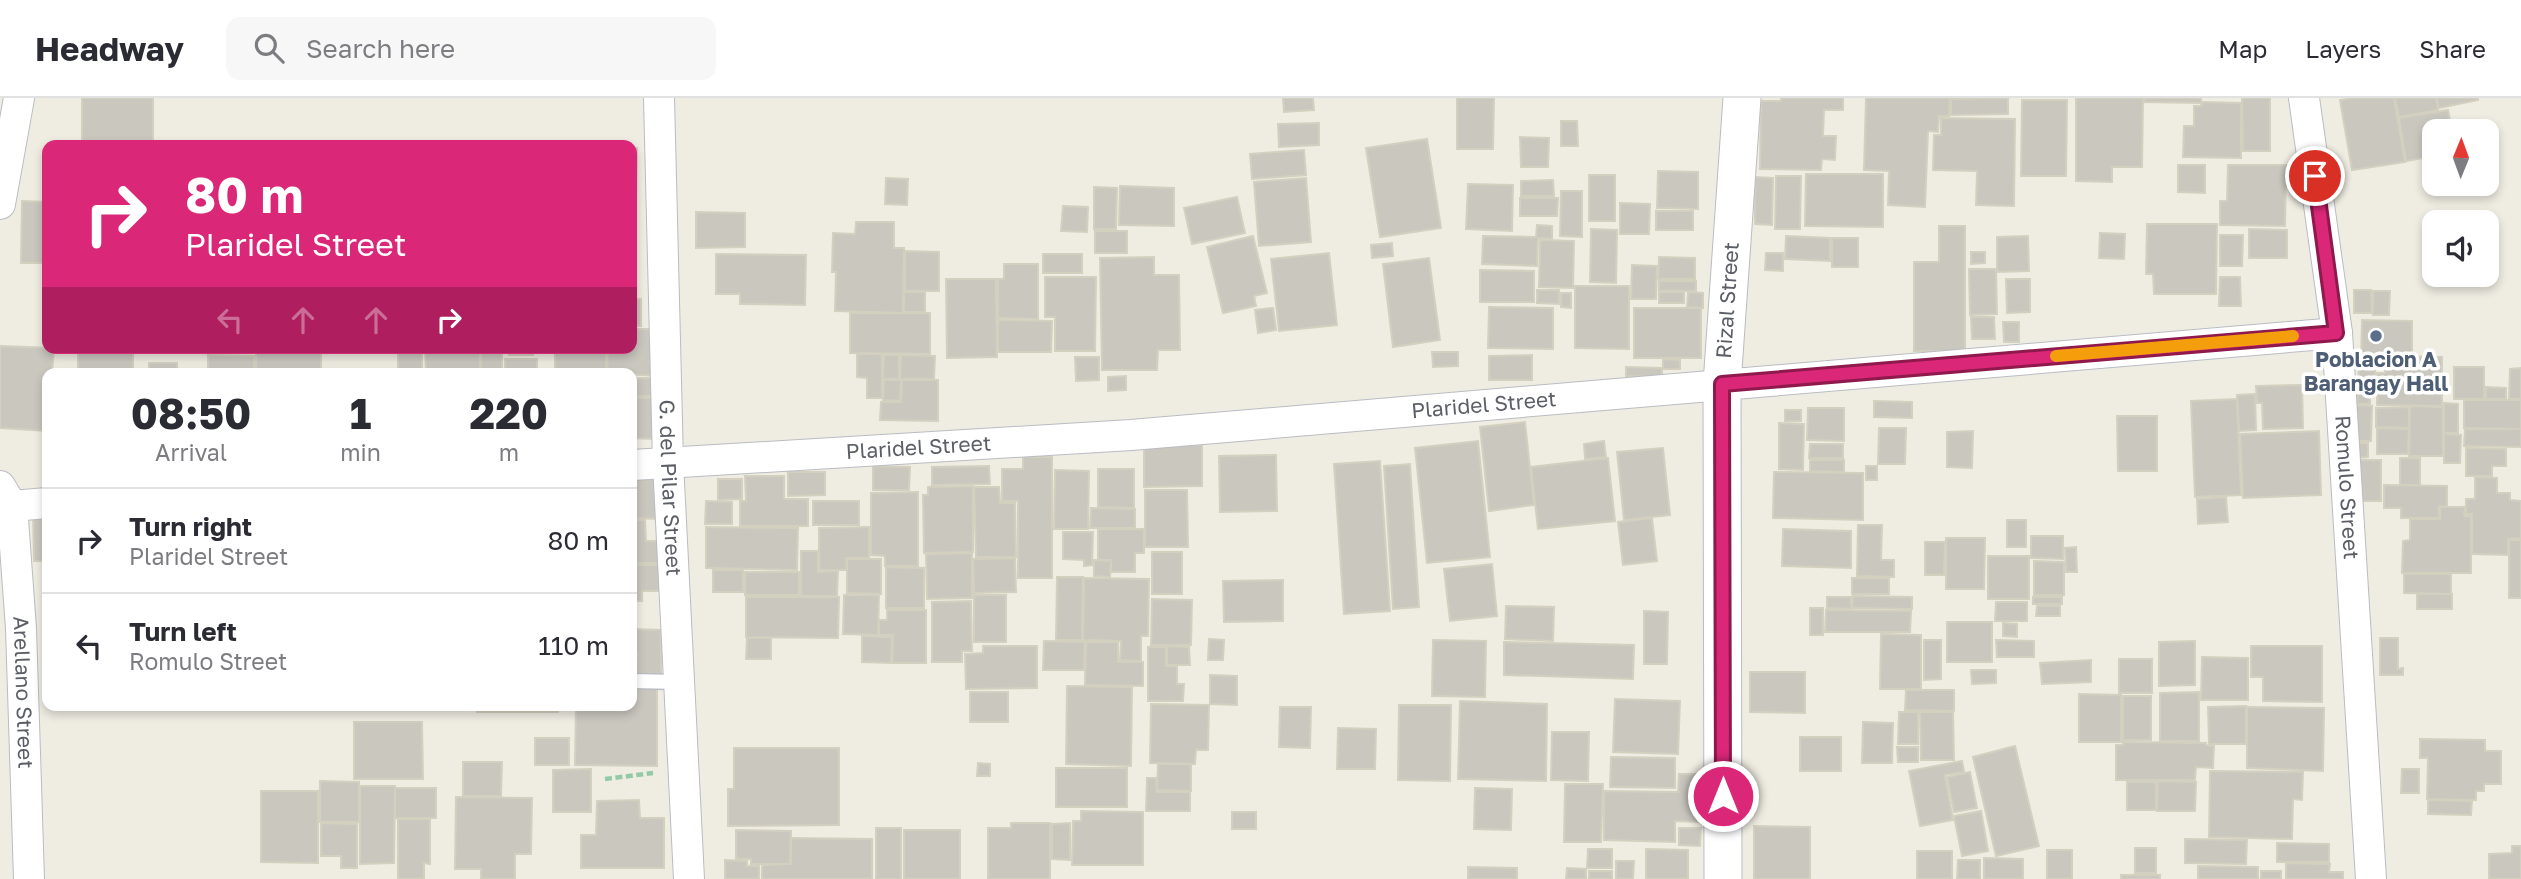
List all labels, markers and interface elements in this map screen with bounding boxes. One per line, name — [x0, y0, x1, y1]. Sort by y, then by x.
search box — [226, 17, 716, 80]
text: Headway — [35, 29, 184, 68]
icon: search — [250, 29, 288, 67]
text: Search here — [306, 33, 455, 64]
text: Map — [2218, 34, 2267, 63]
text: Layers — [2305, 34, 2381, 63]
text: Share — [2419, 34, 2486, 63]
north arrow — [2422, 119, 2499, 196]
map controls — [2422, 119, 2499, 287]
pin — [2285, 146, 2345, 206]
icon: arrive — [2296, 157, 2334, 195]
text: 80 m — [185, 165, 303, 224]
icon: right — [70, 168, 161, 259]
button: sound — [2422, 210, 2499, 287]
text: Plaridel Street — [185, 225, 407, 263]
street label: Rizal Street — [1710, 241, 1744, 359]
icon: left — [211, 301, 249, 339]
icon: ahead — [284, 301, 322, 339]
icon: ahead — [357, 301, 395, 339]
icon: right — [430, 301, 468, 339]
marker: Poblacion A Barangay Hall — [2368, 328, 2384, 344]
place label: Poblacion A Barangay Hall — [2304, 346, 2448, 396]
street label: Plaridel Street — [1410, 385, 1557, 423]
text: 08:50 — [131, 388, 251, 438]
text: 1 — [350, 388, 371, 438]
text: 220 — [470, 388, 548, 438]
street label: G. del Pilar Street — [654, 399, 688, 577]
street label: Romulo Street — [2330, 414, 2365, 560]
street label: Plaridel Street — [845, 429, 992, 464]
text: Arrival — [155, 438, 227, 466]
text: min — [340, 438, 381, 466]
text: m — [499, 438, 519, 466]
text: Turn right — [129, 511, 252, 542]
icon: right — [70, 522, 108, 560]
text: 80 m — [548, 525, 609, 556]
text: Plaridel Street — [129, 542, 288, 570]
street label: Arellano Street — [8, 615, 39, 769]
text: Turn left — [129, 616, 237, 647]
icon: left — [70, 627, 108, 665]
text: 110 m — [538, 630, 609, 661]
text: Romulo Street — [129, 647, 287, 675]
position arrow — [1686, 759, 1760, 833]

